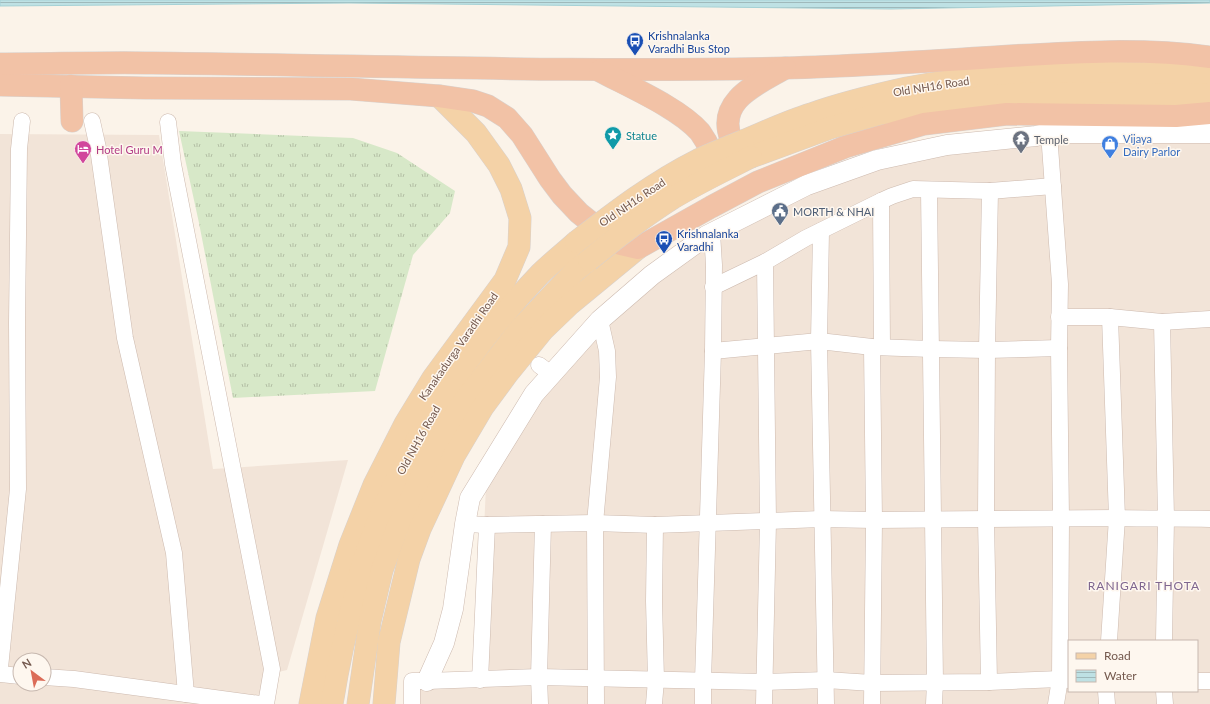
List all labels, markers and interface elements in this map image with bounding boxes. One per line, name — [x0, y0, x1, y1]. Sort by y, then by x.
place label: Krishnalanka Varadhi Bus Stop — [648, 29, 730, 55]
bus stop icon: Krishnalanka Varadhi Bus Stop — [625, 31, 645, 56]
street label: Old NH16 Road — [892, 74, 970, 98]
place icon: Statue — [603, 125, 623, 150]
place label: Statue — [626, 129, 657, 142]
temple icon: Temple — [1011, 129, 1031, 154]
place label: Vijaya Dairy Parlor — [1123, 132, 1180, 158]
place label: Temple — [1034, 133, 1069, 146]
shop icon: Vijaya Dairy Parlor — [1100, 134, 1120, 159]
hotel icon: Hotel Guru M — [73, 139, 93, 164]
place label: Hotel Guru M — [96, 143, 163, 156]
street label: Old NH16 Road — [596, 175, 668, 229]
public building icon: MORTH & NHAI — [770, 201, 790, 226]
place label: MORTH & NHAI — [793, 205, 874, 218]
place label: Krishnalanka Varadhi — [677, 227, 739, 253]
bus stop icon: Krishnalanka Varadhi — [654, 229, 674, 254]
street label: Kanakadurga Varadhi Road — [416, 290, 500, 402]
street label: Old NH16 Road — [394, 403, 442, 477]
district label: RANIGARI THOTA — [1088, 578, 1200, 593]
legend — [1068, 640, 1198, 692]
text: Road — [1104, 648, 1131, 663]
north arrow — [12, 652, 52, 692]
text: N — [19, 655, 33, 671]
text: Water — [1104, 668, 1137, 683]

